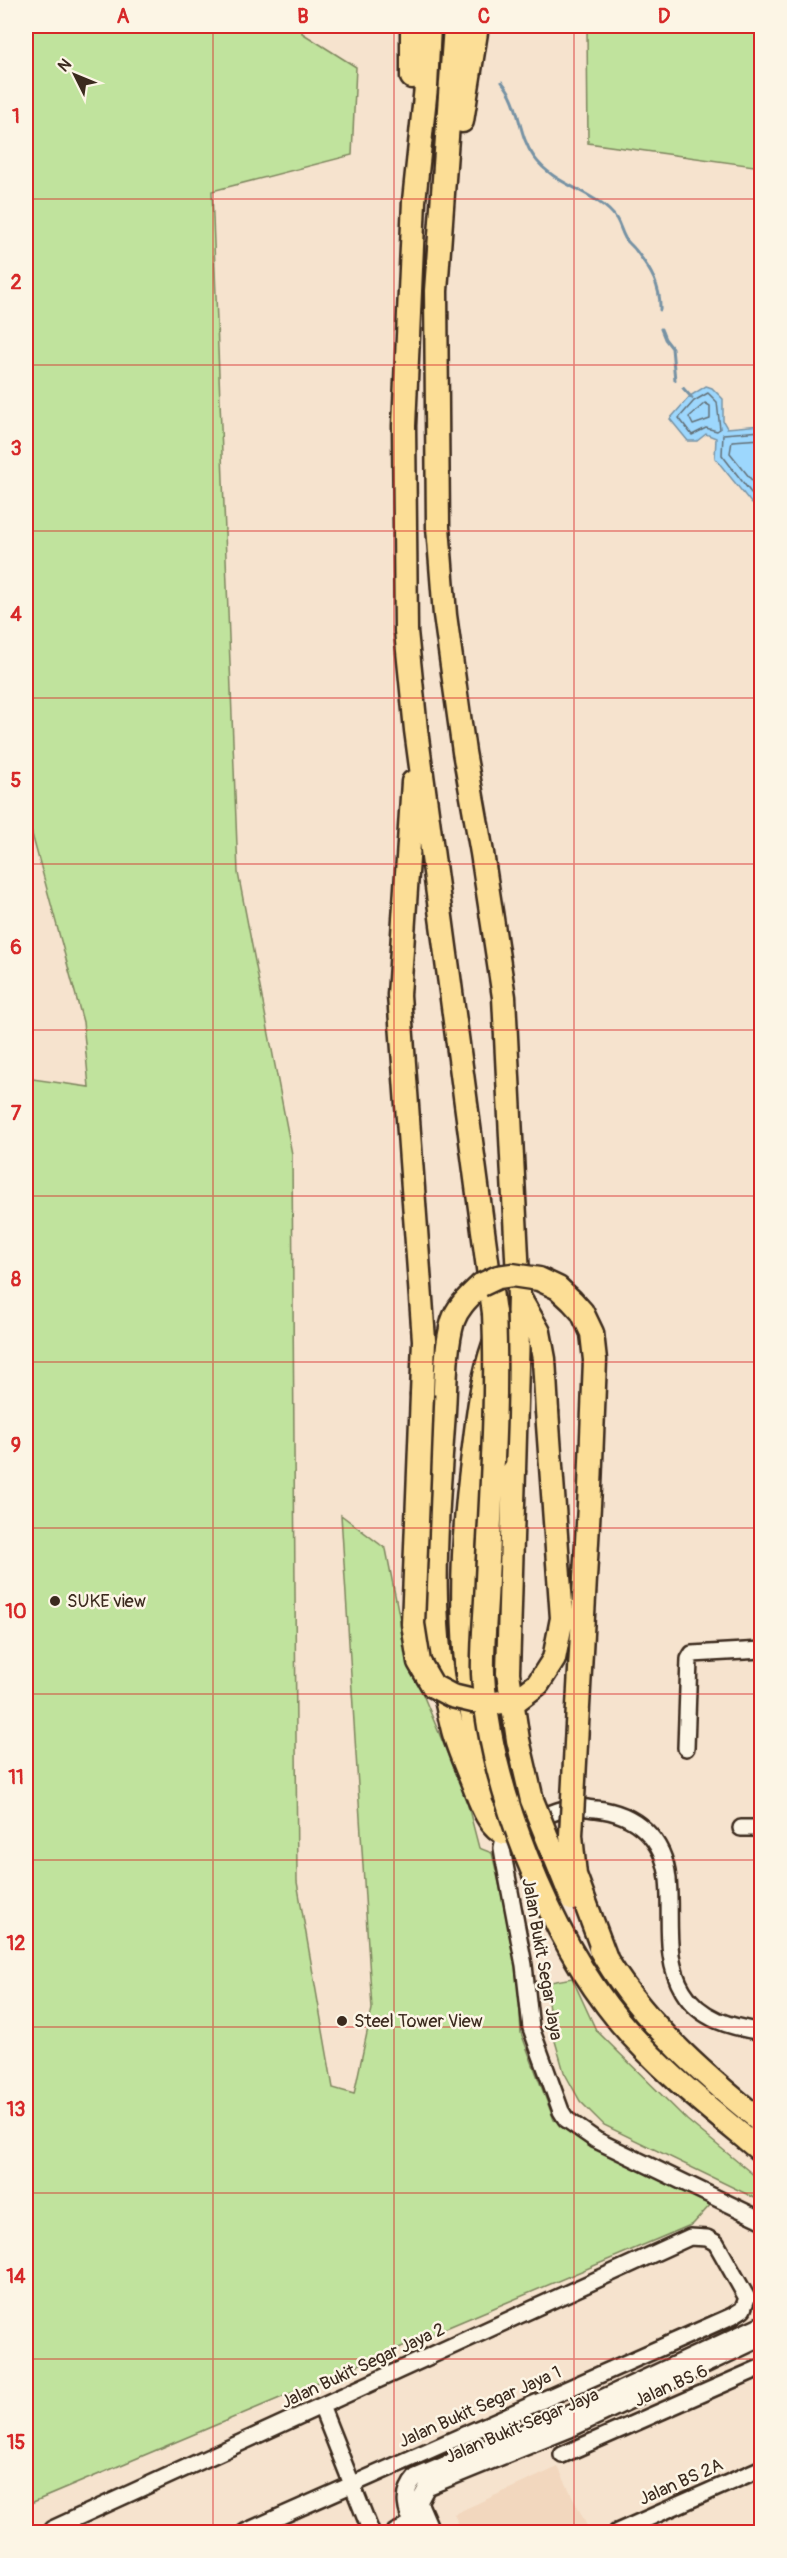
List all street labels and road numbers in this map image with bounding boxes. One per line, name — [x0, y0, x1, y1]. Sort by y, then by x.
street label: Jalan Bukit Segar Jaya — [516, 1876, 568, 2042]
street label: Jalan Bukit Segar Jaya 2 — [277, 2318, 449, 2414]
street label: Jalan BS 6 — [631, 2360, 711, 2412]
street label: Jalan Bukit Segar Jaya 1 — [395, 2361, 565, 2453]
street label: Jalan Bukit Segar Jaya — [442, 2384, 602, 2468]
street label: Jalan BS 2A — [635, 2453, 727, 2511]

